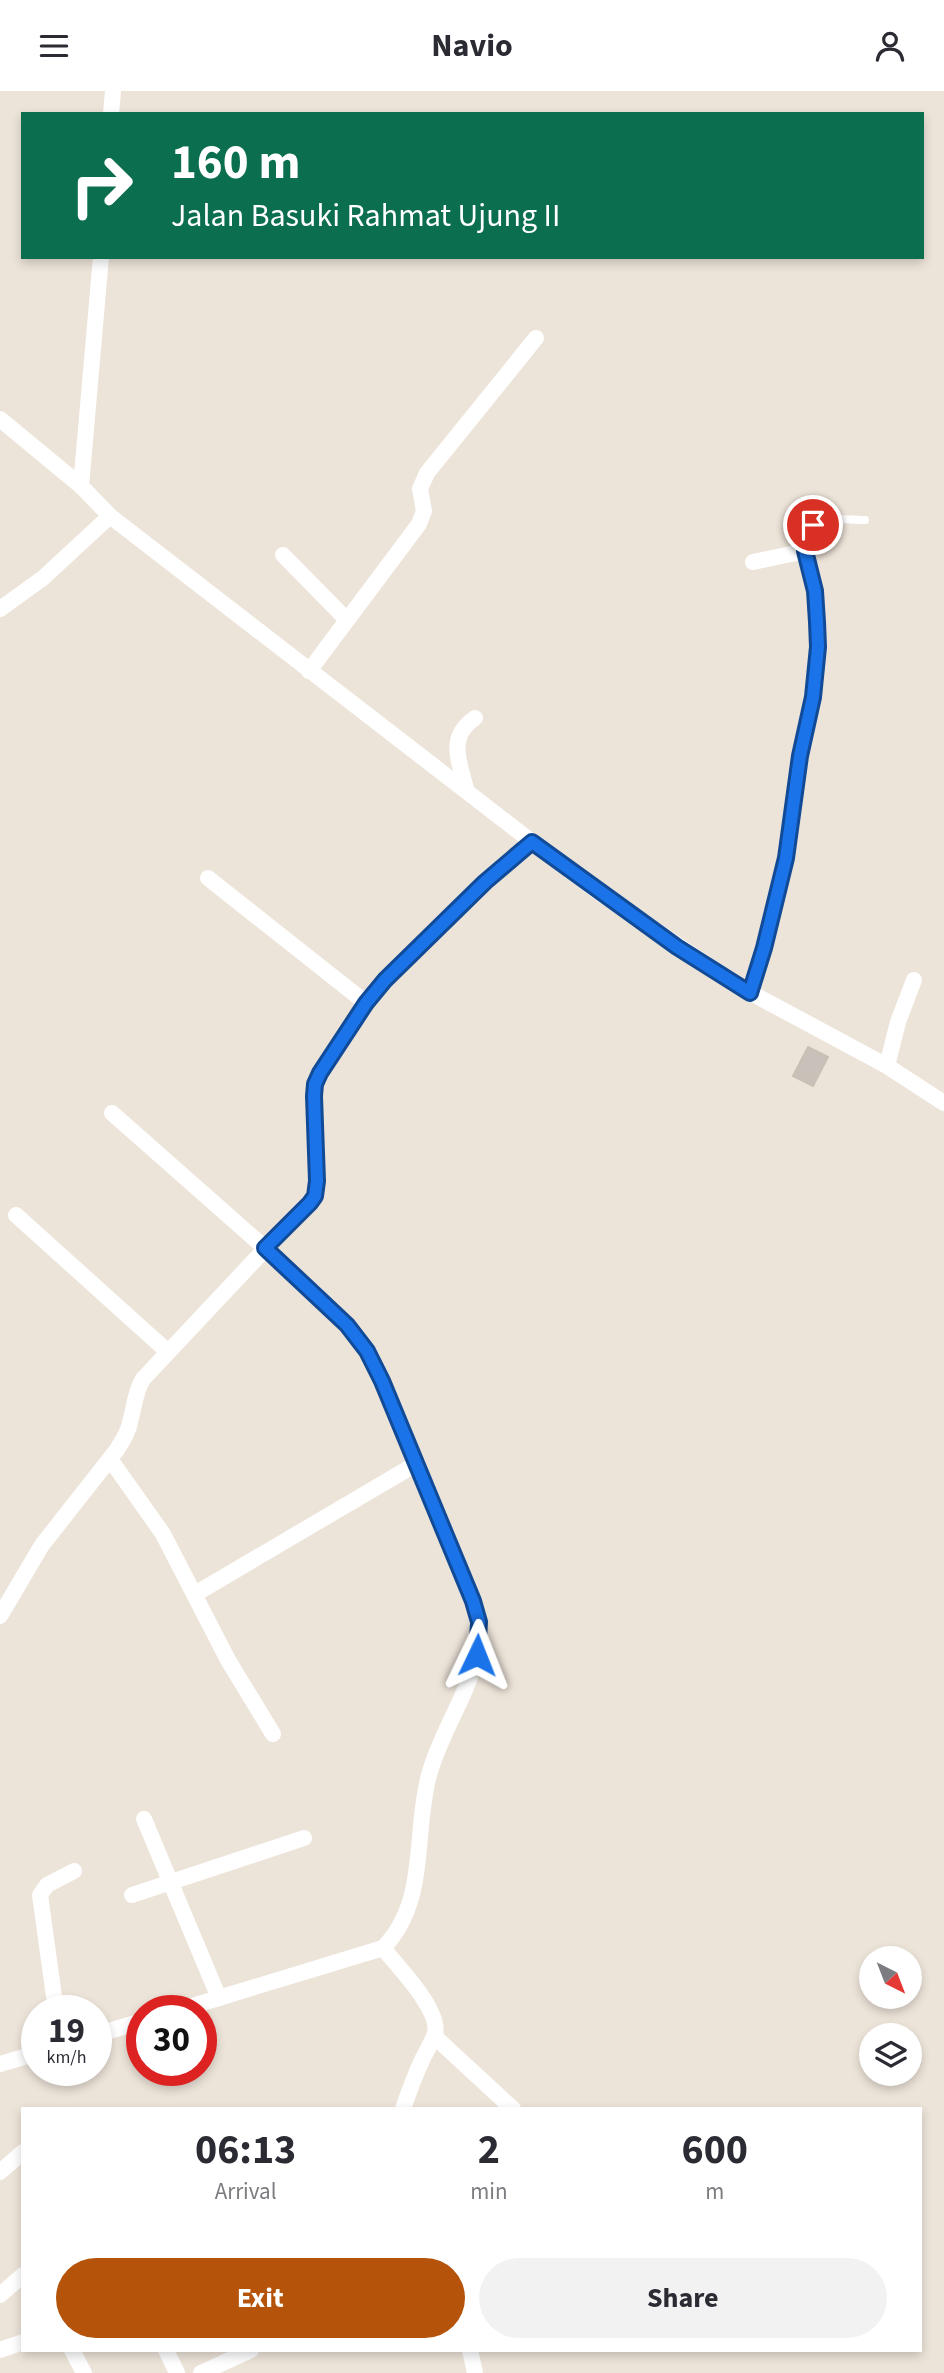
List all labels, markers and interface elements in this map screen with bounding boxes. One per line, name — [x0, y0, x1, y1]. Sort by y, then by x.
text: Navio — [431, 23, 513, 69]
icon: menu — [35, 27, 73, 65]
icon: person — [871, 27, 909, 65]
text: 160 m — [171, 128, 300, 198]
icon: right — [56, 140, 147, 231]
text: Jalan Basuki Rahmat Ujung II — [171, 193, 560, 239]
pin — [783, 495, 843, 555]
icon: arrive — [794, 506, 832, 544]
position arrow — [440, 1618, 514, 1692]
north arrow — [859, 1946, 922, 2009]
map controls — [859, 1946, 922, 2086]
speed limit sign: 30 — [126, 1995, 217, 2086]
text: 19 — [48, 2006, 85, 2056]
button: layers — [859, 2023, 922, 2086]
text: km/h — [47, 2045, 86, 2070]
text: 06:13 — [195, 2120, 296, 2180]
text: 2 — [478, 2120, 500, 2180]
text: 600 — [681, 2120, 748, 2180]
text: Arrival — [215, 2175, 277, 2208]
text: min — [470, 2175, 508, 2208]
text: m — [705, 2175, 724, 2208]
button: Exit — [56, 2258, 465, 2338]
button: Share — [479, 2258, 887, 2338]

